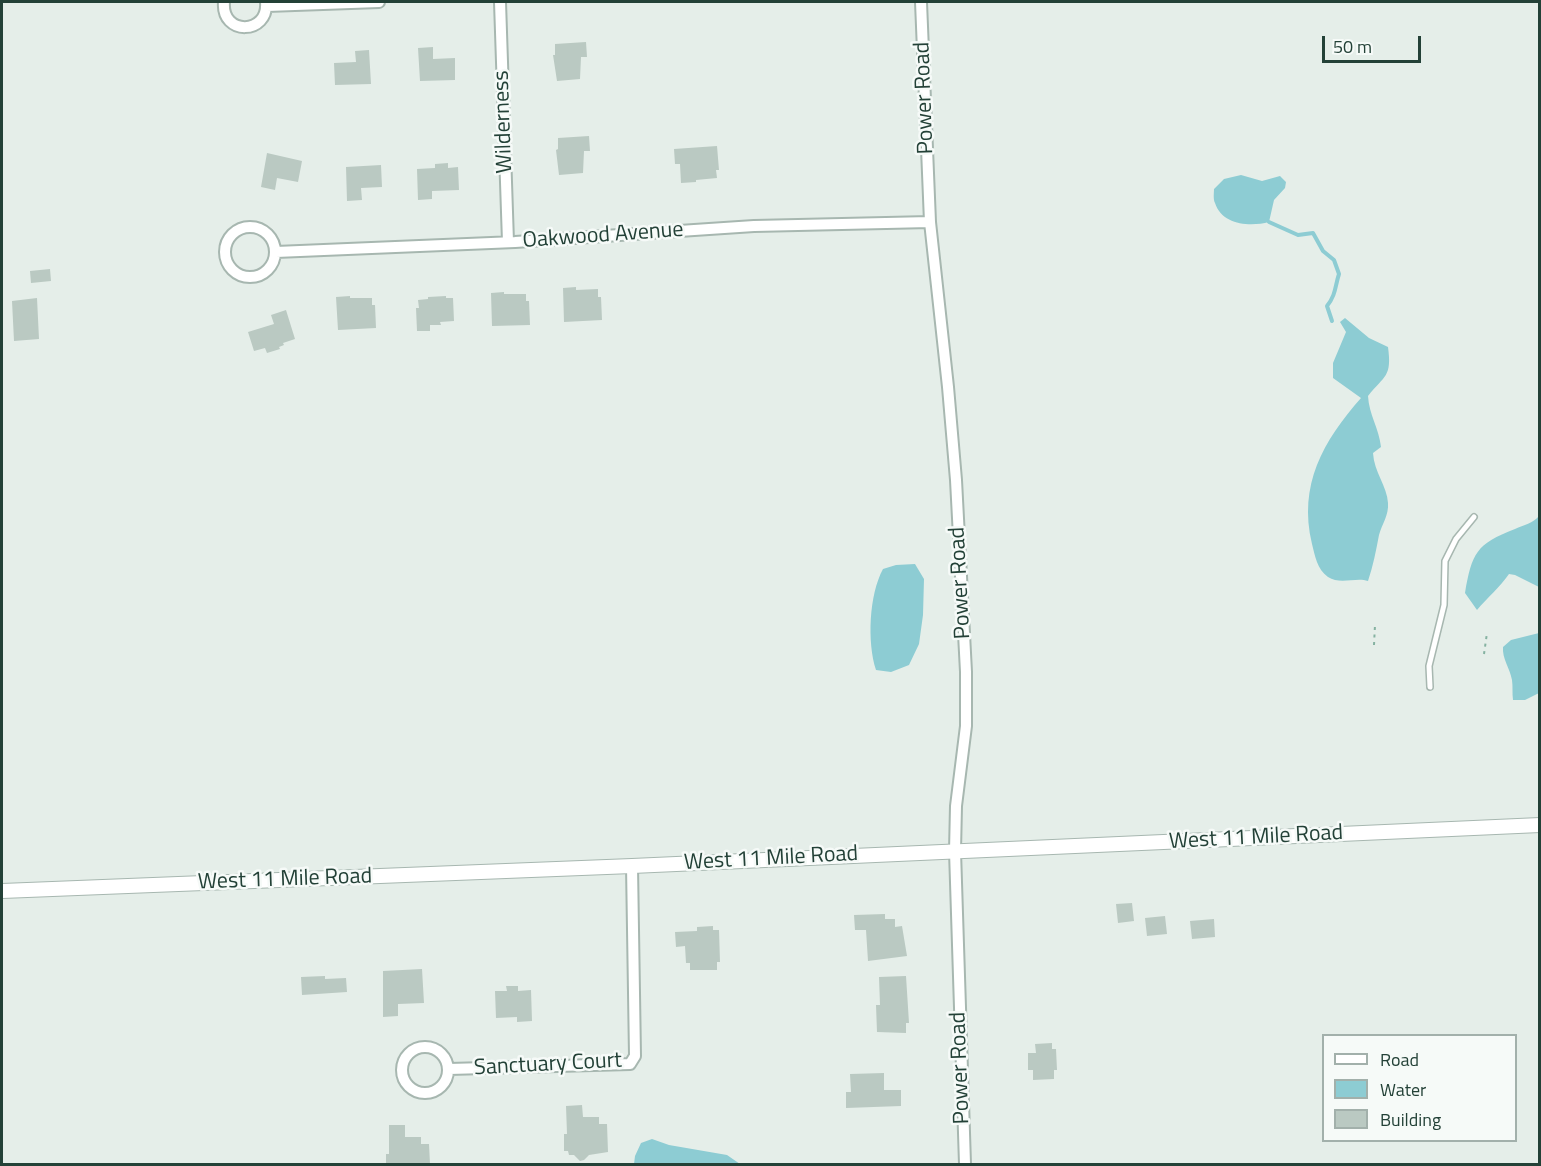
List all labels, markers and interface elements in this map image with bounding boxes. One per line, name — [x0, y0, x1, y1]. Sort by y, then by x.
scale bar — [1325, 24, 1424, 62]
text: 50 m — [1333, 33, 1372, 60]
street label: Power Road — [910, 41, 940, 155]
street label: Wilderness — [489, 70, 519, 174]
street label: Oakwood Avenue — [522, 217, 684, 255]
street label: Power Road — [945, 526, 977, 640]
street label: West 11 Mile Road — [1168, 820, 1344, 856]
street label: West 11 Mile Road — [683, 841, 859, 877]
street label: West 11 Mile Road — [197, 864, 373, 896]
street label: Power Road — [946, 1011, 976, 1125]
legend — [1322, 1034, 1517, 1142]
text: Road — [1380, 1046, 1419, 1073]
street label: Sanctuary Court — [473, 1048, 623, 1082]
text: Water — [1380, 1076, 1426, 1103]
text: Building — [1380, 1106, 1441, 1133]

